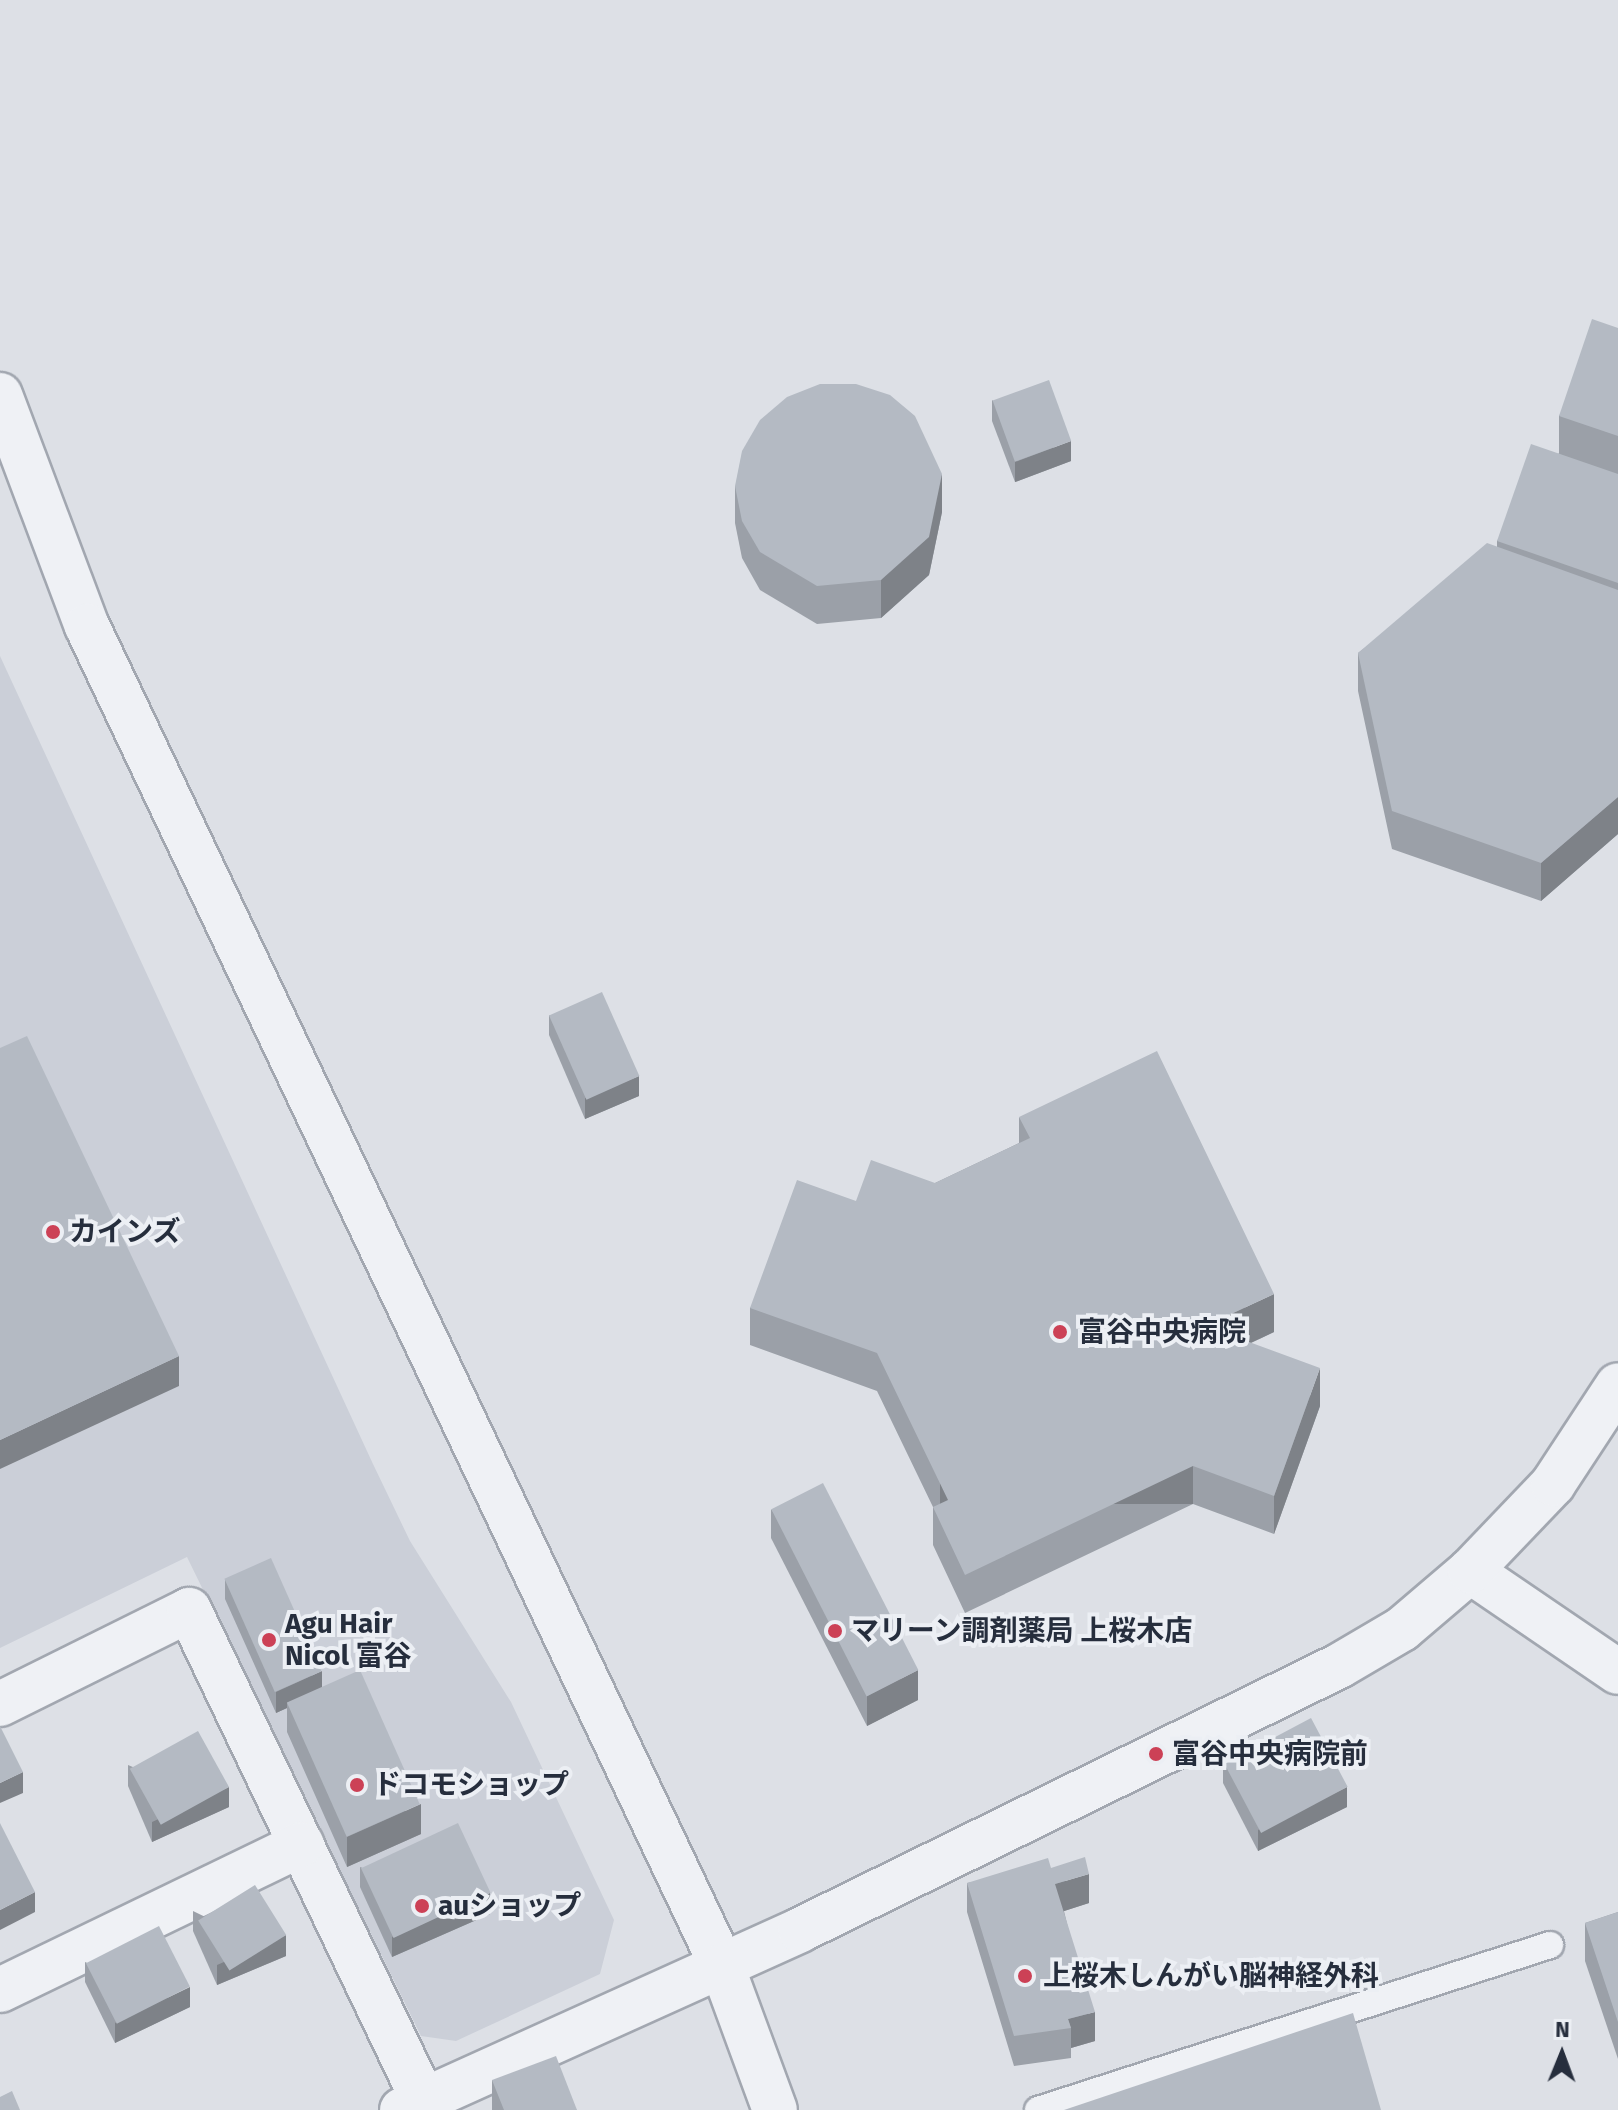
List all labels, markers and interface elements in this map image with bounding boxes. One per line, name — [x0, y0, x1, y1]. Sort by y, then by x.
place label: カインズ — [69, 1215, 181, 1249]
marker: カインズ — [44, 1223, 62, 1241]
place label: 富谷中央病院 — [1078, 1315, 1246, 1349]
marker: 富谷中央病院 — [1049, 1321, 1071, 1343]
place label: Agu Hair Nicol 富谷 — [285, 1607, 412, 1673]
place label: マリーン調剤薬局 上桜木店 — [851, 1614, 1194, 1648]
marker: マリーン調剤薬局 上桜木店 — [826, 1622, 844, 1640]
marker: Agu Hair Nicol 富谷 — [260, 1631, 278, 1649]
place label: 富谷中央病院前 — [1172, 1737, 1368, 1771]
marker: 富谷中央病院前 — [1147, 1745, 1165, 1763]
place label: ドコモショップ — [373, 1768, 569, 1802]
marker: ドコモショップ — [348, 1776, 366, 1794]
place label: auショップ — [438, 1889, 581, 1923]
marker: auショップ — [413, 1897, 431, 1915]
place label: 上桜木しんがい脳神経外科 — [1043, 1959, 1379, 1993]
marker: 上桜木しんがい脳神経外科 — [1014, 1965, 1036, 1987]
north arrow — [1522, 2014, 1602, 2094]
text: N — [1555, 2016, 1570, 2043]

